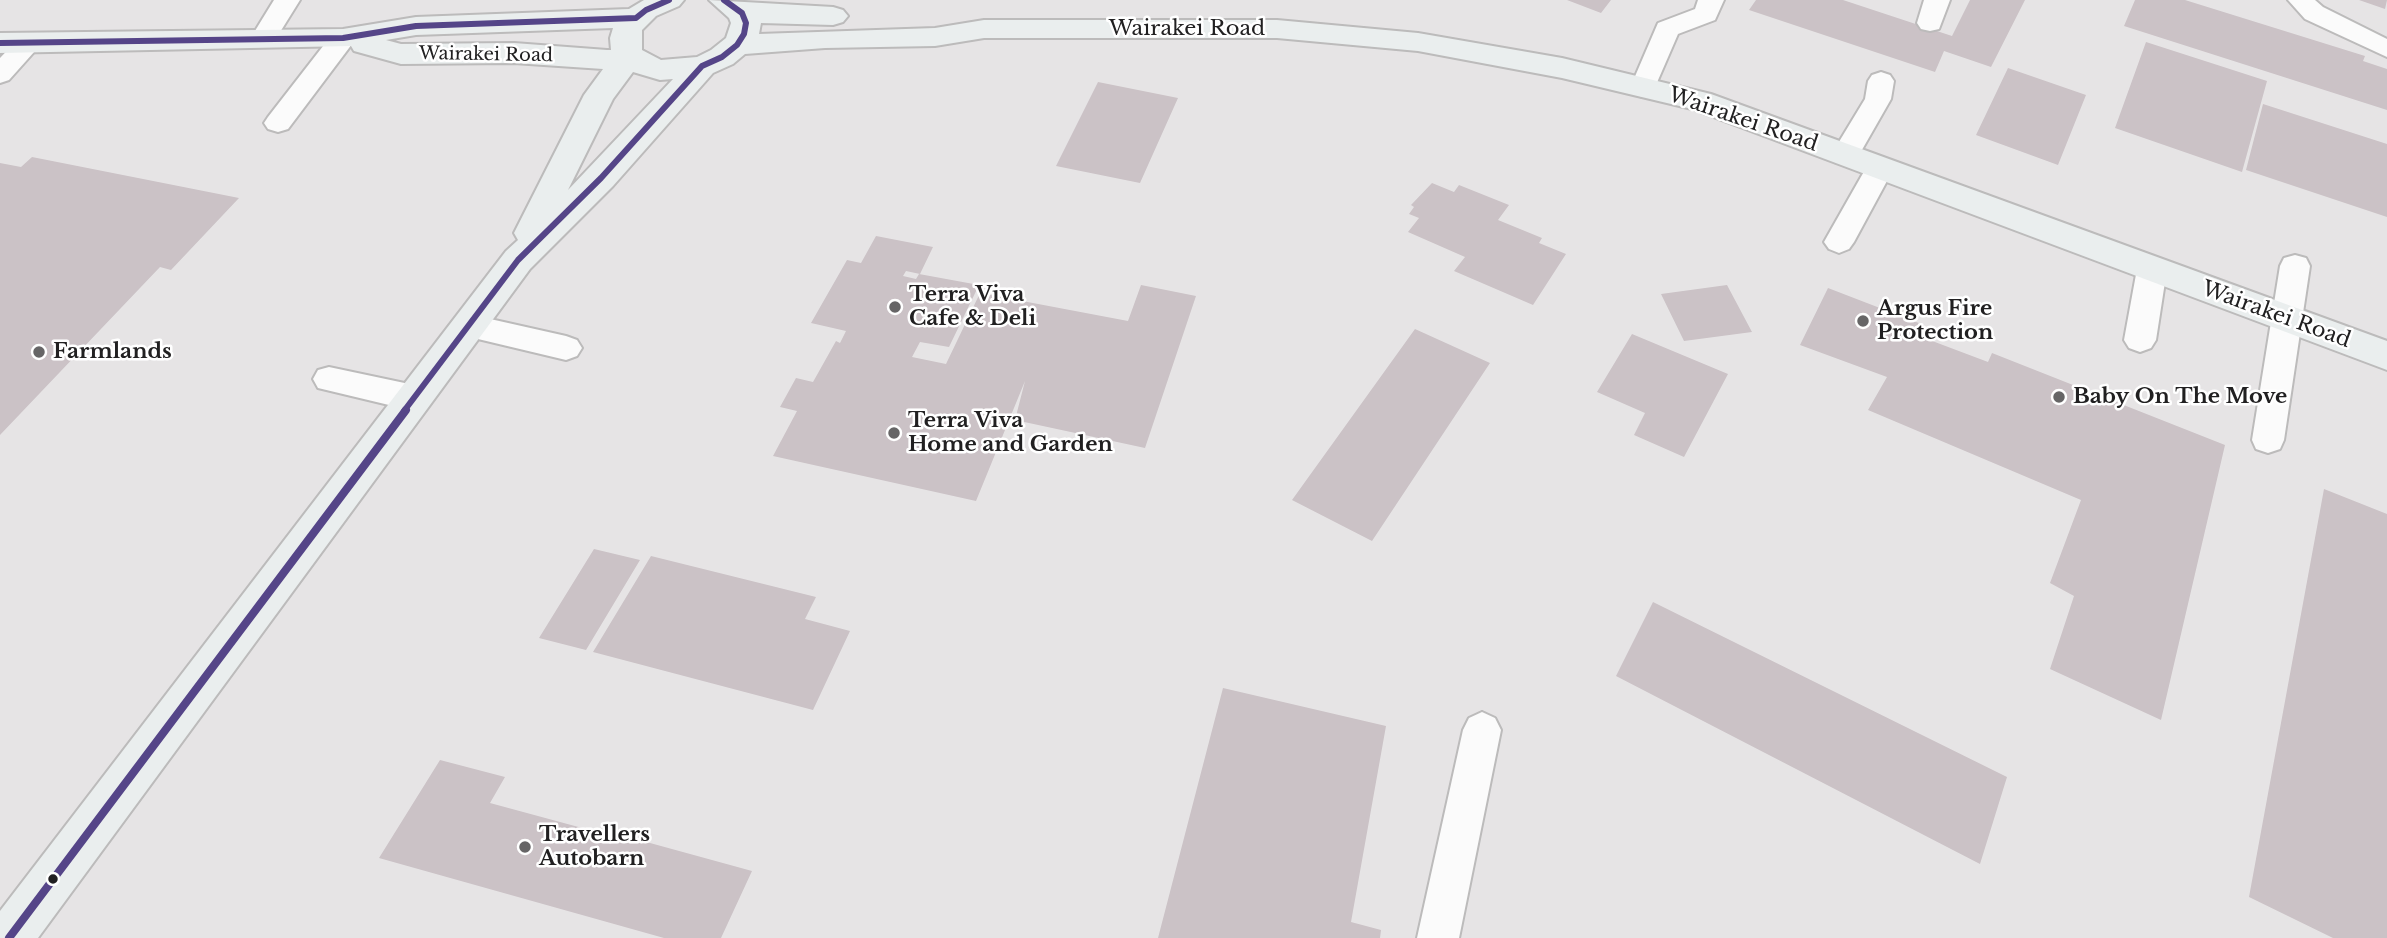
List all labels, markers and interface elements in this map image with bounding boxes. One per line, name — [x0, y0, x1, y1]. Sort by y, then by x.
street label: Wairakei Road — [1109, 16, 1265, 42]
street label: Wairakei Road — [419, 43, 553, 67]
street label: Wairakei Road — [1665, 83, 1821, 157]
street label: Wairakei Road — [2198, 276, 2354, 354]
place label: Terra Viva Cafe & Deli — [909, 282, 1036, 332]
place label: Argus Fire Protection — [1877, 296, 1993, 346]
marker: Terra Viva Cafe & Deli — [887, 299, 903, 315]
marker: Argus Fire Protection — [1855, 313, 1871, 329]
place label: Farmlands — [53, 339, 172, 365]
marker: Farmlands — [31, 344, 47, 360]
place label: Baby On The Move — [2073, 384, 2287, 410]
marker: Baby On The Move — [2051, 389, 2067, 405]
place label: Terra Viva Home and Garden — [908, 408, 1113, 458]
marker: Terra Viva Home and Garden — [886, 425, 902, 441]
place label: Travellers Autobarn — [539, 822, 650, 872]
marker: Travellers Autobarn — [517, 839, 533, 855]
unlabelled marker — [46, 872, 60, 886]

